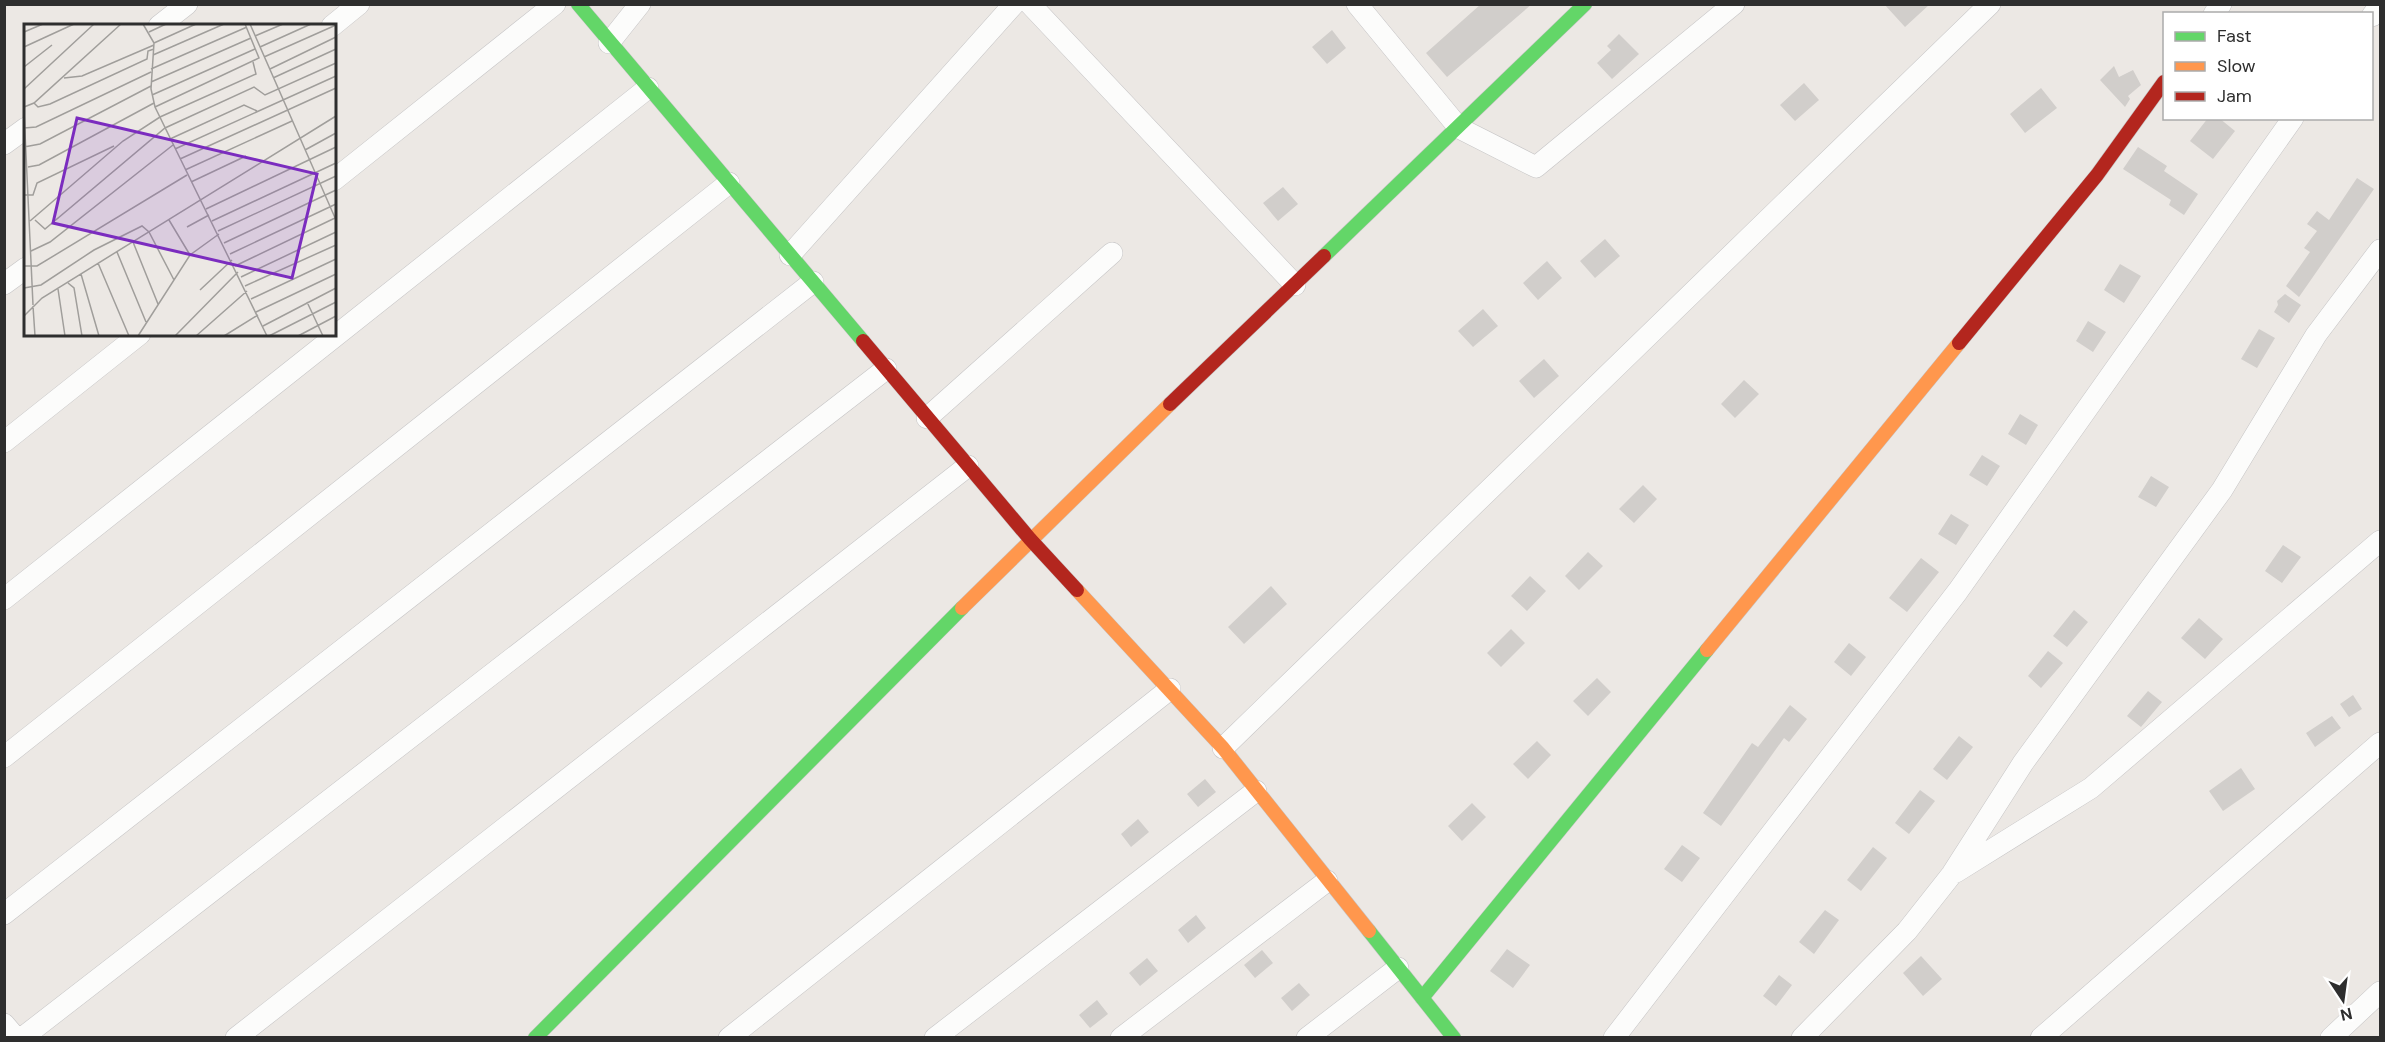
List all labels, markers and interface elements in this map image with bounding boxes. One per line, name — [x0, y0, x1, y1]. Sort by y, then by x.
legend — [2163, 12, 2373, 120]
inset map — [24, 24, 336, 336]
text: Fast — [2217, 24, 2252, 48]
text: Slow — [2217, 54, 2256, 78]
text: Jam — [2217, 84, 2252, 108]
north arrow — [2313, 970, 2373, 1030]
text: N — [2338, 1003, 2354, 1026]

